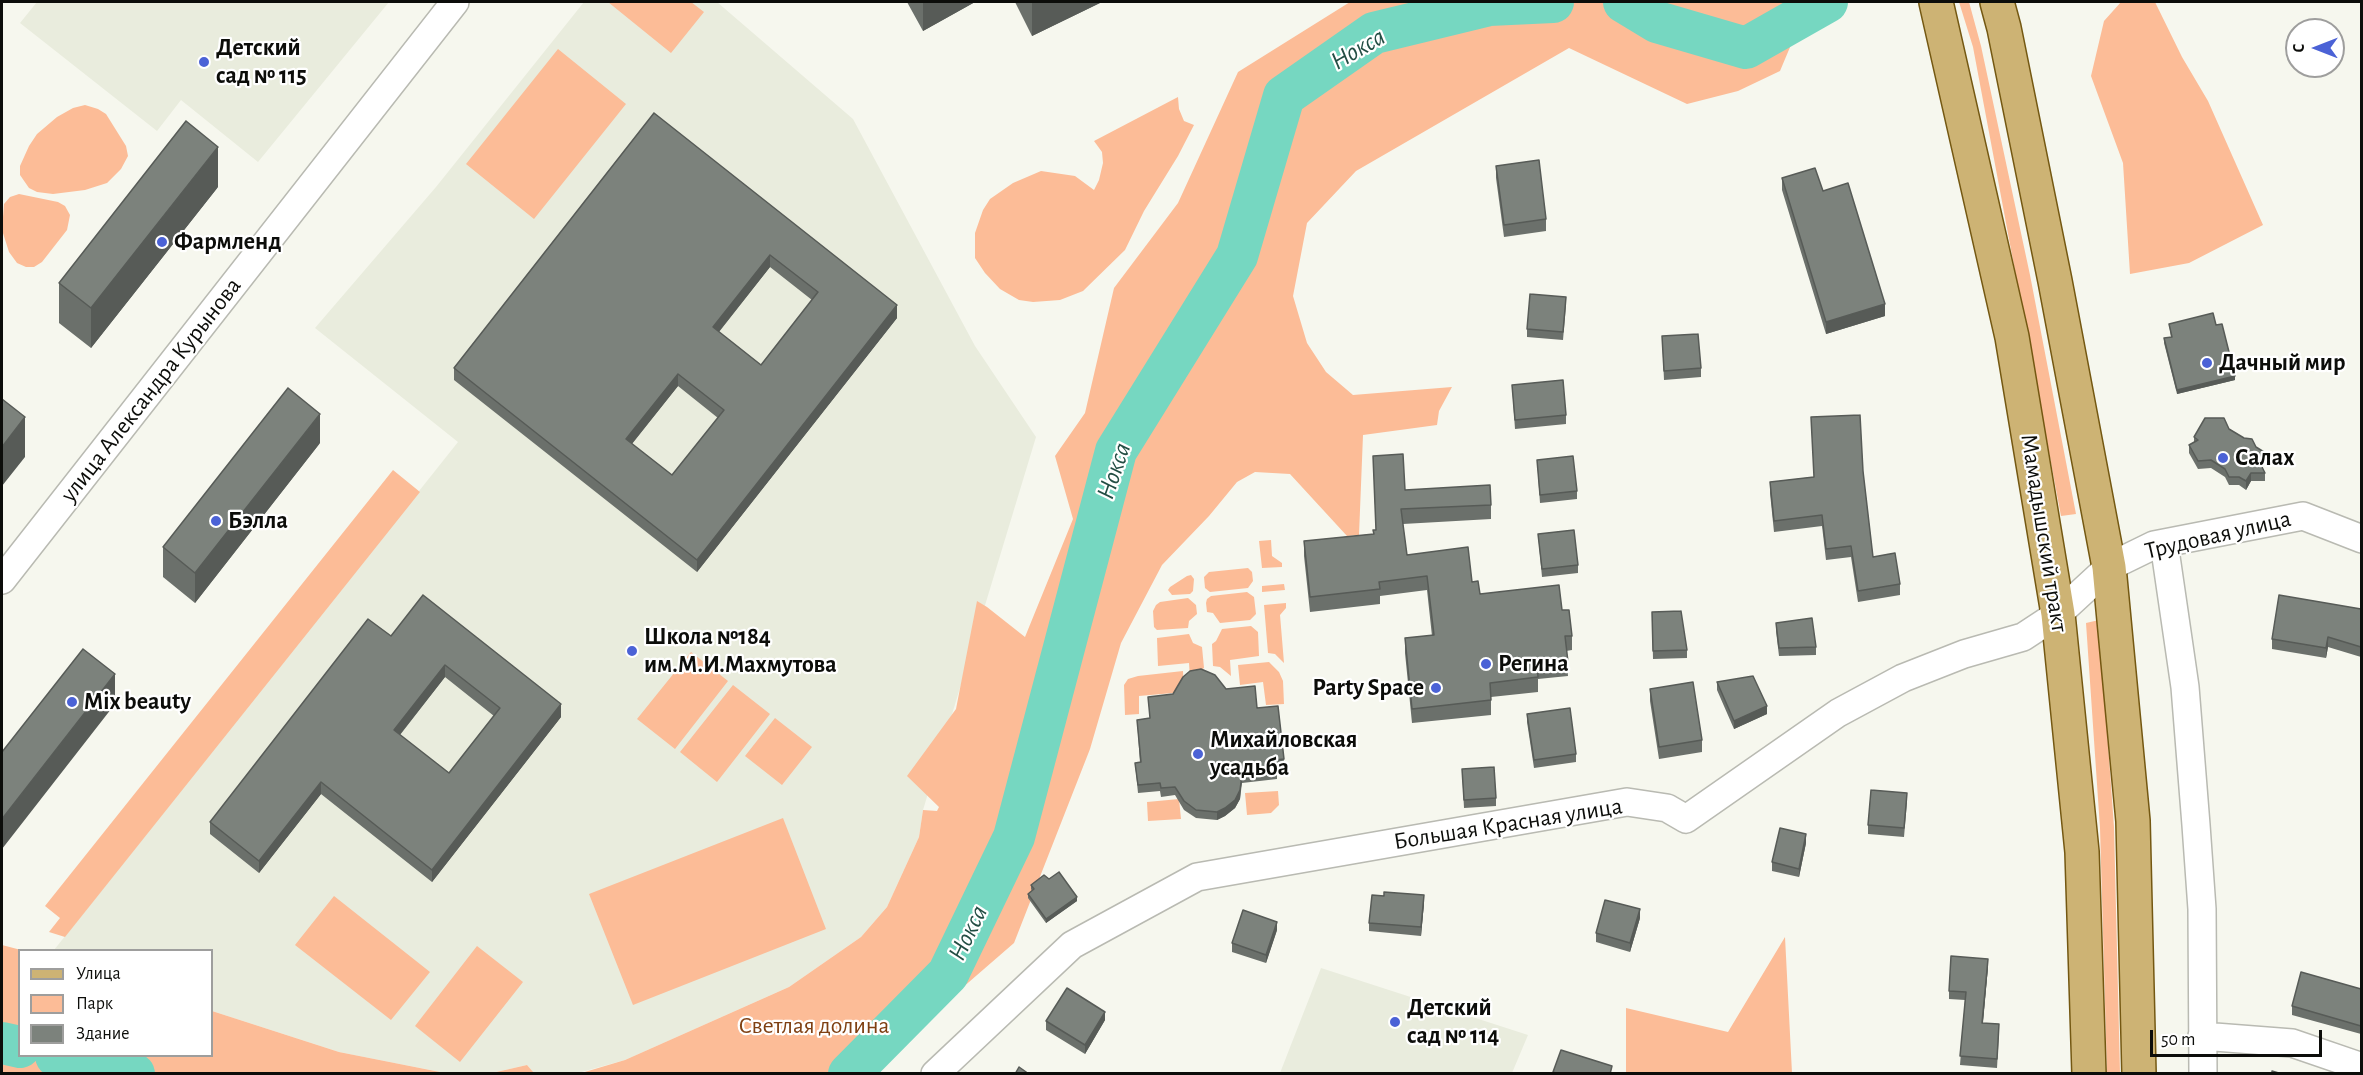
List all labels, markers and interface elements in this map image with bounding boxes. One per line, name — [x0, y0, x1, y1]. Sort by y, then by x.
north arrow — [2285, 18, 2345, 78]
water label: Нокса — [1325, 21, 1391, 77]
place label: Детский сад № 115 — [216, 34, 307, 90]
text: С — [2291, 44, 2307, 52]
marker: Детский сад № 115 — [197, 55, 211, 69]
place label: Фармленд — [174, 228, 282, 256]
marker: Фармленд — [155, 235, 169, 249]
street label: улица Александра Курынова — [54, 272, 248, 508]
place label: Дачный мир — [2219, 349, 2345, 377]
marker: Дачный мир — [2200, 356, 2214, 370]
street label: Мамадышский тракт — [2014, 432, 2074, 634]
water label: Нокса — [1090, 439, 1138, 503]
place label: Салах — [2235, 444, 2294, 472]
marker: Салах — [2216, 451, 2230, 465]
street label: Трудовая улица — [2142, 504, 2294, 566]
place label: Бэлла — [228, 507, 288, 535]
marker: Бэлла — [209, 514, 223, 528]
place label: Школа №184 им.М.И.Махмутова — [644, 623, 837, 679]
marker: Школа №184 им.М.И.Махмутова — [625, 644, 639, 658]
place label: Регина — [1498, 650, 1569, 678]
marker: Регина — [1479, 657, 1493, 671]
place label: Party Space — [1312, 674, 1424, 702]
marker: Party Space — [1429, 681, 1443, 695]
place label: Mix beauty — [84, 688, 191, 716]
marker: Mix beauty — [65, 695, 79, 709]
place label: Михайловская усадьба — [1210, 726, 1357, 782]
marker: Михайловская усадьба — [1191, 747, 1205, 761]
street label: Большая Красная улица — [1392, 792, 1624, 856]
water label: Нокса — [941, 900, 995, 966]
legend — [18, 949, 213, 1057]
text: Улица — [76, 965, 121, 983]
place label: Детский сад № 114 — [1407, 994, 1499, 1050]
text: Парк — [76, 995, 113, 1013]
park label: Светлая долина — [739, 1012, 889, 1040]
marker: Детский сад № 114 — [1388, 1015, 1402, 1029]
scale bar — [2153, 1018, 2326, 1056]
text: Здание — [76, 1025, 130, 1043]
text: 50 m — [2161, 1031, 2195, 1049]

